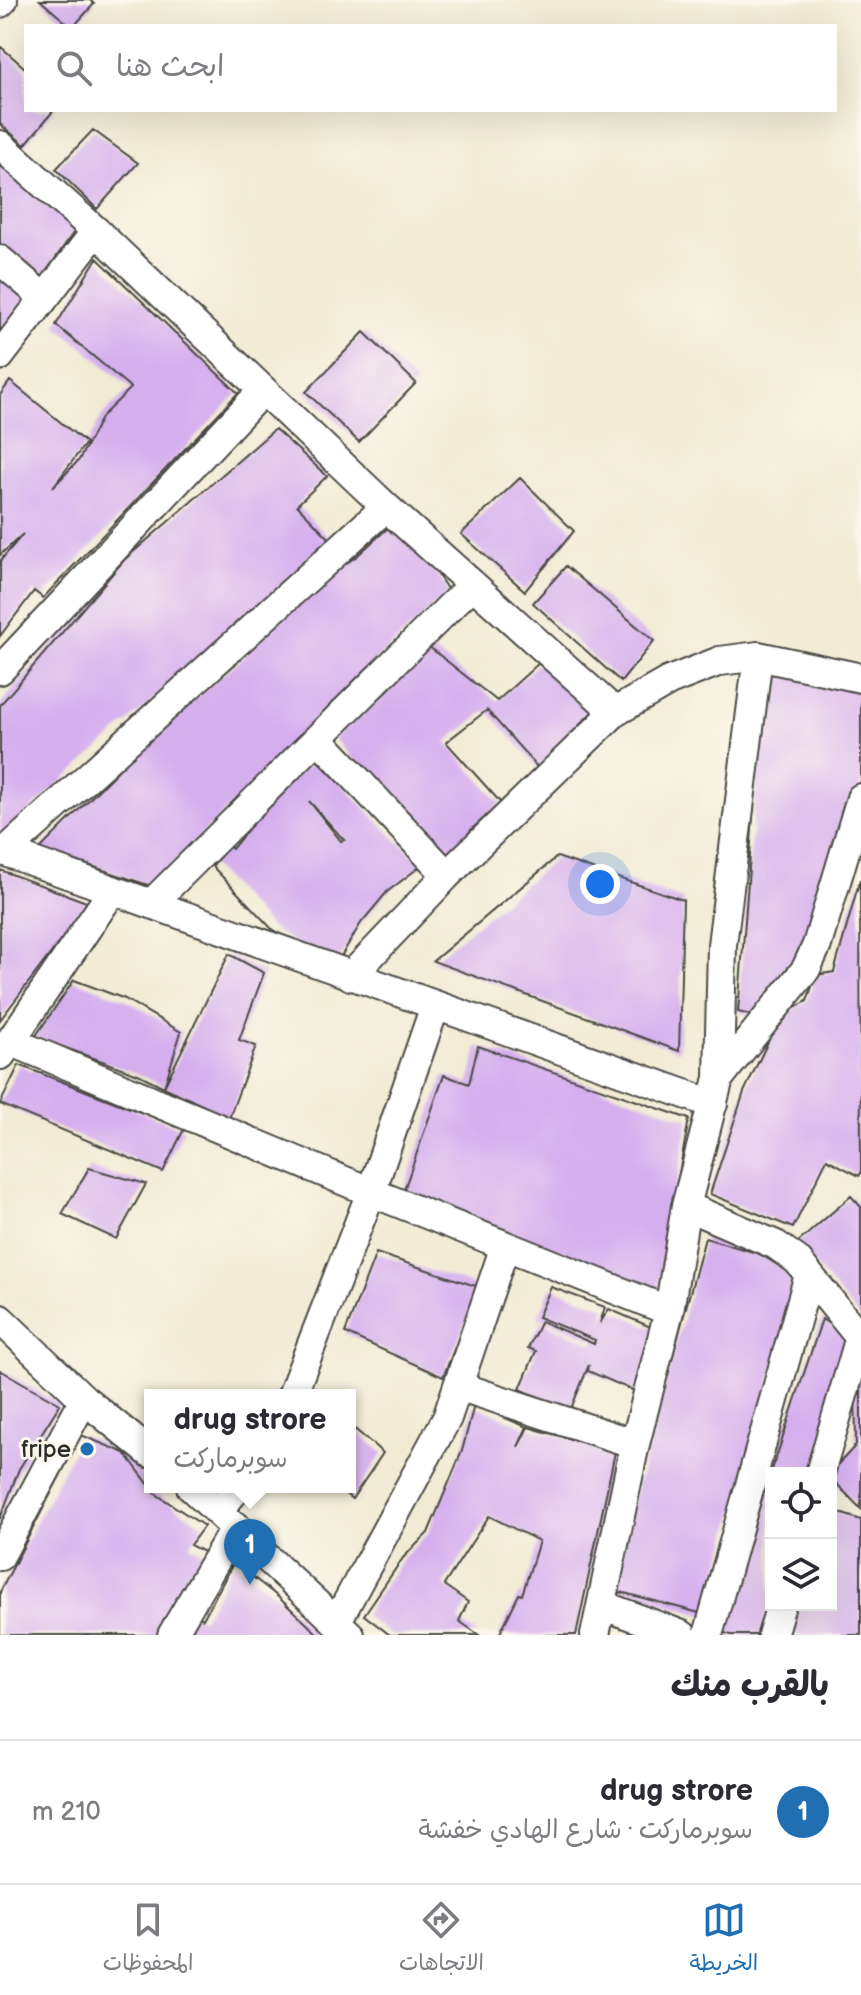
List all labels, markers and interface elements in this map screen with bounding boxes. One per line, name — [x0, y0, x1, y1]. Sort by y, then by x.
search box — [24, 24, 837, 112]
icon: search — [52, 46, 96, 90]
text: ابحث هنا — [116, 49, 224, 85]
your location — [580, 864, 620, 904]
popup — [144, 1389, 356, 1493]
text: drug strore — [173, 1402, 327, 1438]
place label: fripe — [21, 1435, 71, 1464]
marker: fripe — [78, 1440, 96, 1458]
text: سوبرماركت — [173, 1444, 288, 1475]
map controls — [765, 1467, 837, 1611]
button: locate — [765, 1467, 837, 1539]
pin: 1 — [224, 1519, 276, 1585]
button: layers — [765, 1539, 837, 1611]
text: بالقرب منك — [671, 1665, 829, 1706]
text: drug strore — [600, 1773, 753, 1809]
text: 210 m — [32, 1797, 101, 1828]
text: 1 — [798, 1797, 808, 1828]
text: سوبرماركت · شارع الهادي خفشة — [418, 1815, 753, 1846]
tab: المحفوظات — [103, 1898, 193, 1982]
tab: الاتجاهات — [399, 1898, 484, 1982]
tab: الخريطة — [690, 1898, 758, 1982]

